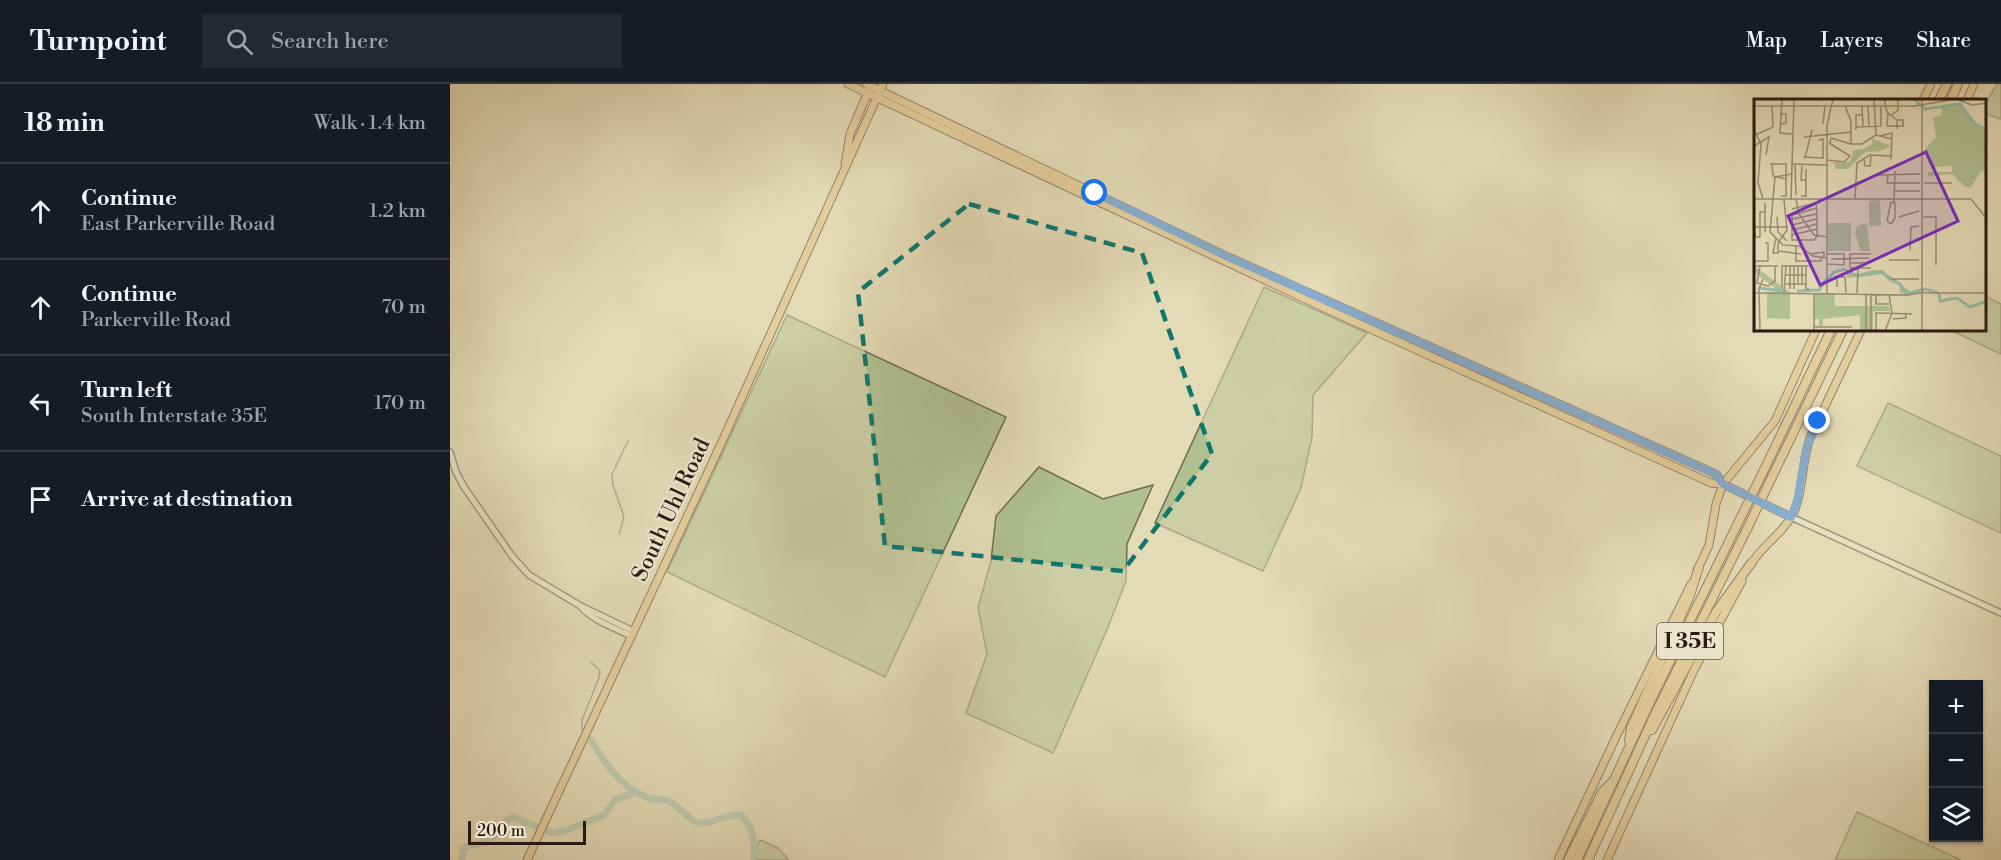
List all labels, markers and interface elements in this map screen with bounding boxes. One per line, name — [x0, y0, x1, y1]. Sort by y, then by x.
search box — [202, 14, 622, 68]
text: Turnpoint — [30, 24, 166, 59]
icon: search — [223, 25, 256, 58]
text: Search here — [271, 28, 389, 55]
text: Map — [1746, 28, 1787, 54]
text: Layers — [1820, 28, 1883, 54]
text: Share — [1916, 28, 1971, 54]
inset map — [1754, 99, 1986, 332]
text: 18 min — [24, 107, 105, 139]
text: Walk · 1.4 km — [314, 111, 426, 136]
route start — [1081, 179, 1107, 205]
text: Continue — [81, 185, 177, 212]
icon: ahead — [24, 195, 57, 228]
text: 1.2 km — [369, 199, 426, 224]
text: East Parkerville Road — [81, 212, 275, 237]
text: Continue — [81, 281, 177, 308]
icon: ahead — [24, 291, 57, 324]
text: 70 m — [382, 295, 426, 320]
text: Parkerville Road — [81, 308, 231, 333]
text: Turn left — [81, 377, 172, 404]
icon: left — [24, 387, 57, 420]
text: 170 m — [374, 391, 426, 416]
text: South Interstate 35E — [81, 404, 267, 429]
route end — [1804, 407, 1830, 433]
street label: South Uhl Road — [626, 433, 716, 585]
icon: arrive — [24, 483, 57, 516]
text: Arrive at destination — [81, 486, 293, 513]
road number: I 35E — [1657, 623, 1723, 659]
map controls — [1929, 680, 1983, 842]
button: + — [1929, 680, 1983, 734]
button: − — [1929, 734, 1983, 788]
button: layers — [1929, 788, 1983, 842]
scale bar — [468, 818, 586, 846]
text: 200 m — [477, 821, 525, 841]

